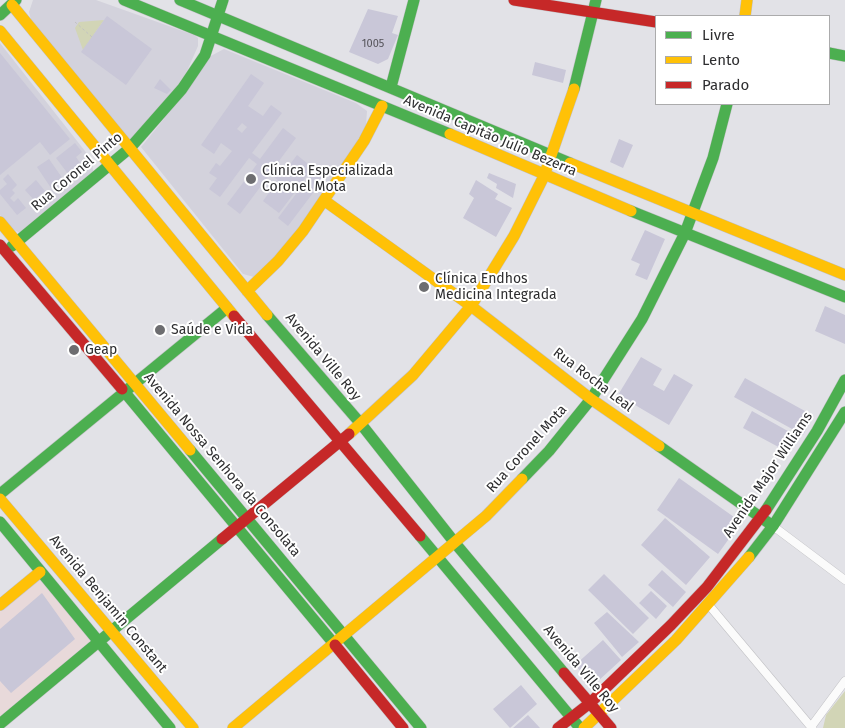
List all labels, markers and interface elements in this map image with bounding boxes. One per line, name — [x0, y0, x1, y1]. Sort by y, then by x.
legend — [655, 15, 830, 105]
text: Livre — [702, 26, 735, 44]
house number: 1005 — [362, 37, 384, 51]
text: Lento — [702, 51, 740, 69]
text: Parado — [702, 76, 749, 94]
street label: Avenida Capitão Júlio Bezerra — [401, 92, 579, 180]
street label: Rua Coronel Pinto — [28, 129, 126, 215]
place label: Clínica Especializada Coronel Mota — [262, 163, 393, 196]
marker: Clínica Especializada Coronel Mota — [244, 172, 258, 186]
place label: Clínica Endhos Medicina Integrada — [435, 271, 557, 304]
marker: Clínica Endhos Medicina Integrada — [417, 280, 431, 294]
street label: Avenida Ville Roy — [282, 310, 364, 404]
place label: Saúde e Vida — [171, 322, 253, 338]
marker: Saúde e Vida — [153, 323, 167, 337]
place label: Geap — [85, 342, 117, 358]
marker: Geap — [67, 343, 81, 357]
street label: Rua Rocha Leal — [549, 344, 637, 416]
street label: Avenida Nossa Senhora da Consolata — [140, 370, 304, 560]
street label: Rua Coronel Mota — [483, 402, 571, 496]
street label: Avenida Major Williams — [720, 409, 816, 541]
street label: Avenida Benjamin Constant — [46, 532, 170, 676]
street label: Avenida Ville Roy — [540, 622, 622, 716]

